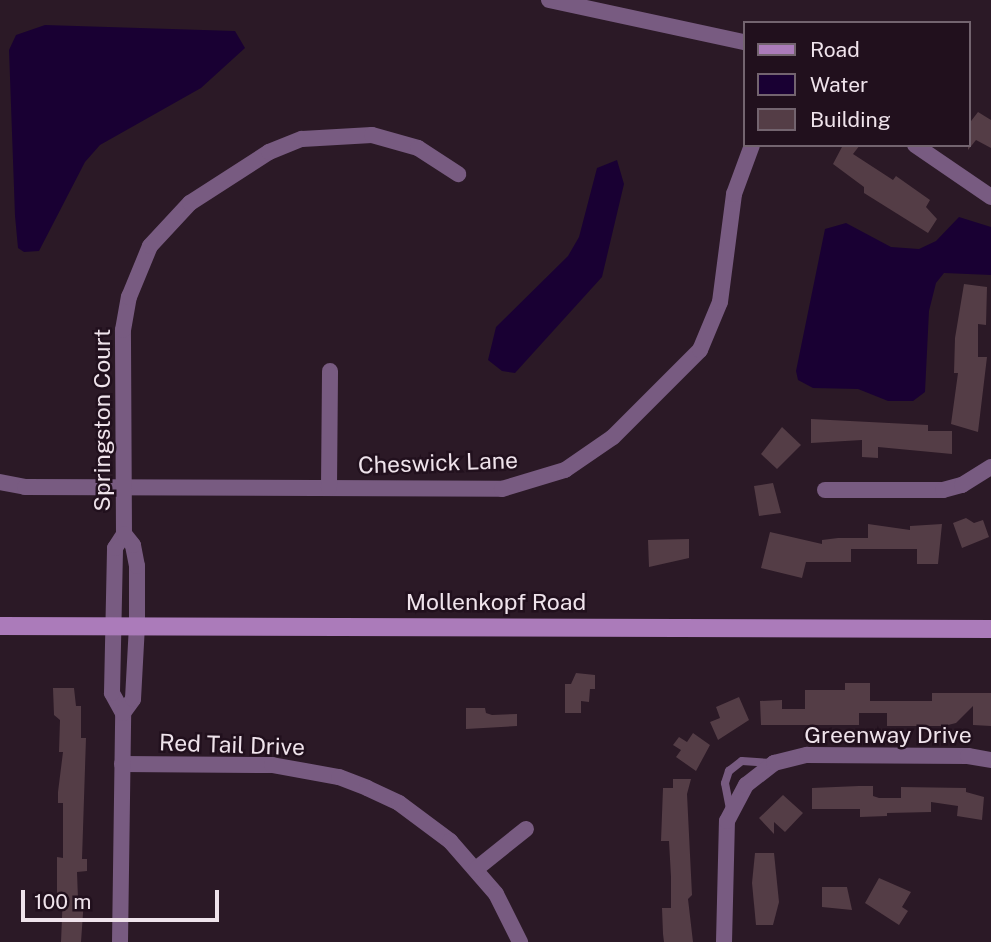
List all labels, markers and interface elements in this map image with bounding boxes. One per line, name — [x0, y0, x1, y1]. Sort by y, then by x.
legend — [743, 21, 970, 147]
text: Road — [810, 37, 860, 62]
text: Water — [810, 72, 868, 97]
text: Building — [810, 107, 891, 132]
street label: Springston Court — [88, 329, 116, 511]
street label: Cheswick Lane — [358, 446, 518, 480]
street label: Mollenkopf Road — [406, 588, 586, 616]
street label: Greenway Drive — [804, 721, 972, 749]
street label: Red Tail Drive — [159, 729, 305, 761]
scale bar — [24, 876, 222, 920]
text: 100 m — [34, 889, 91, 914]

